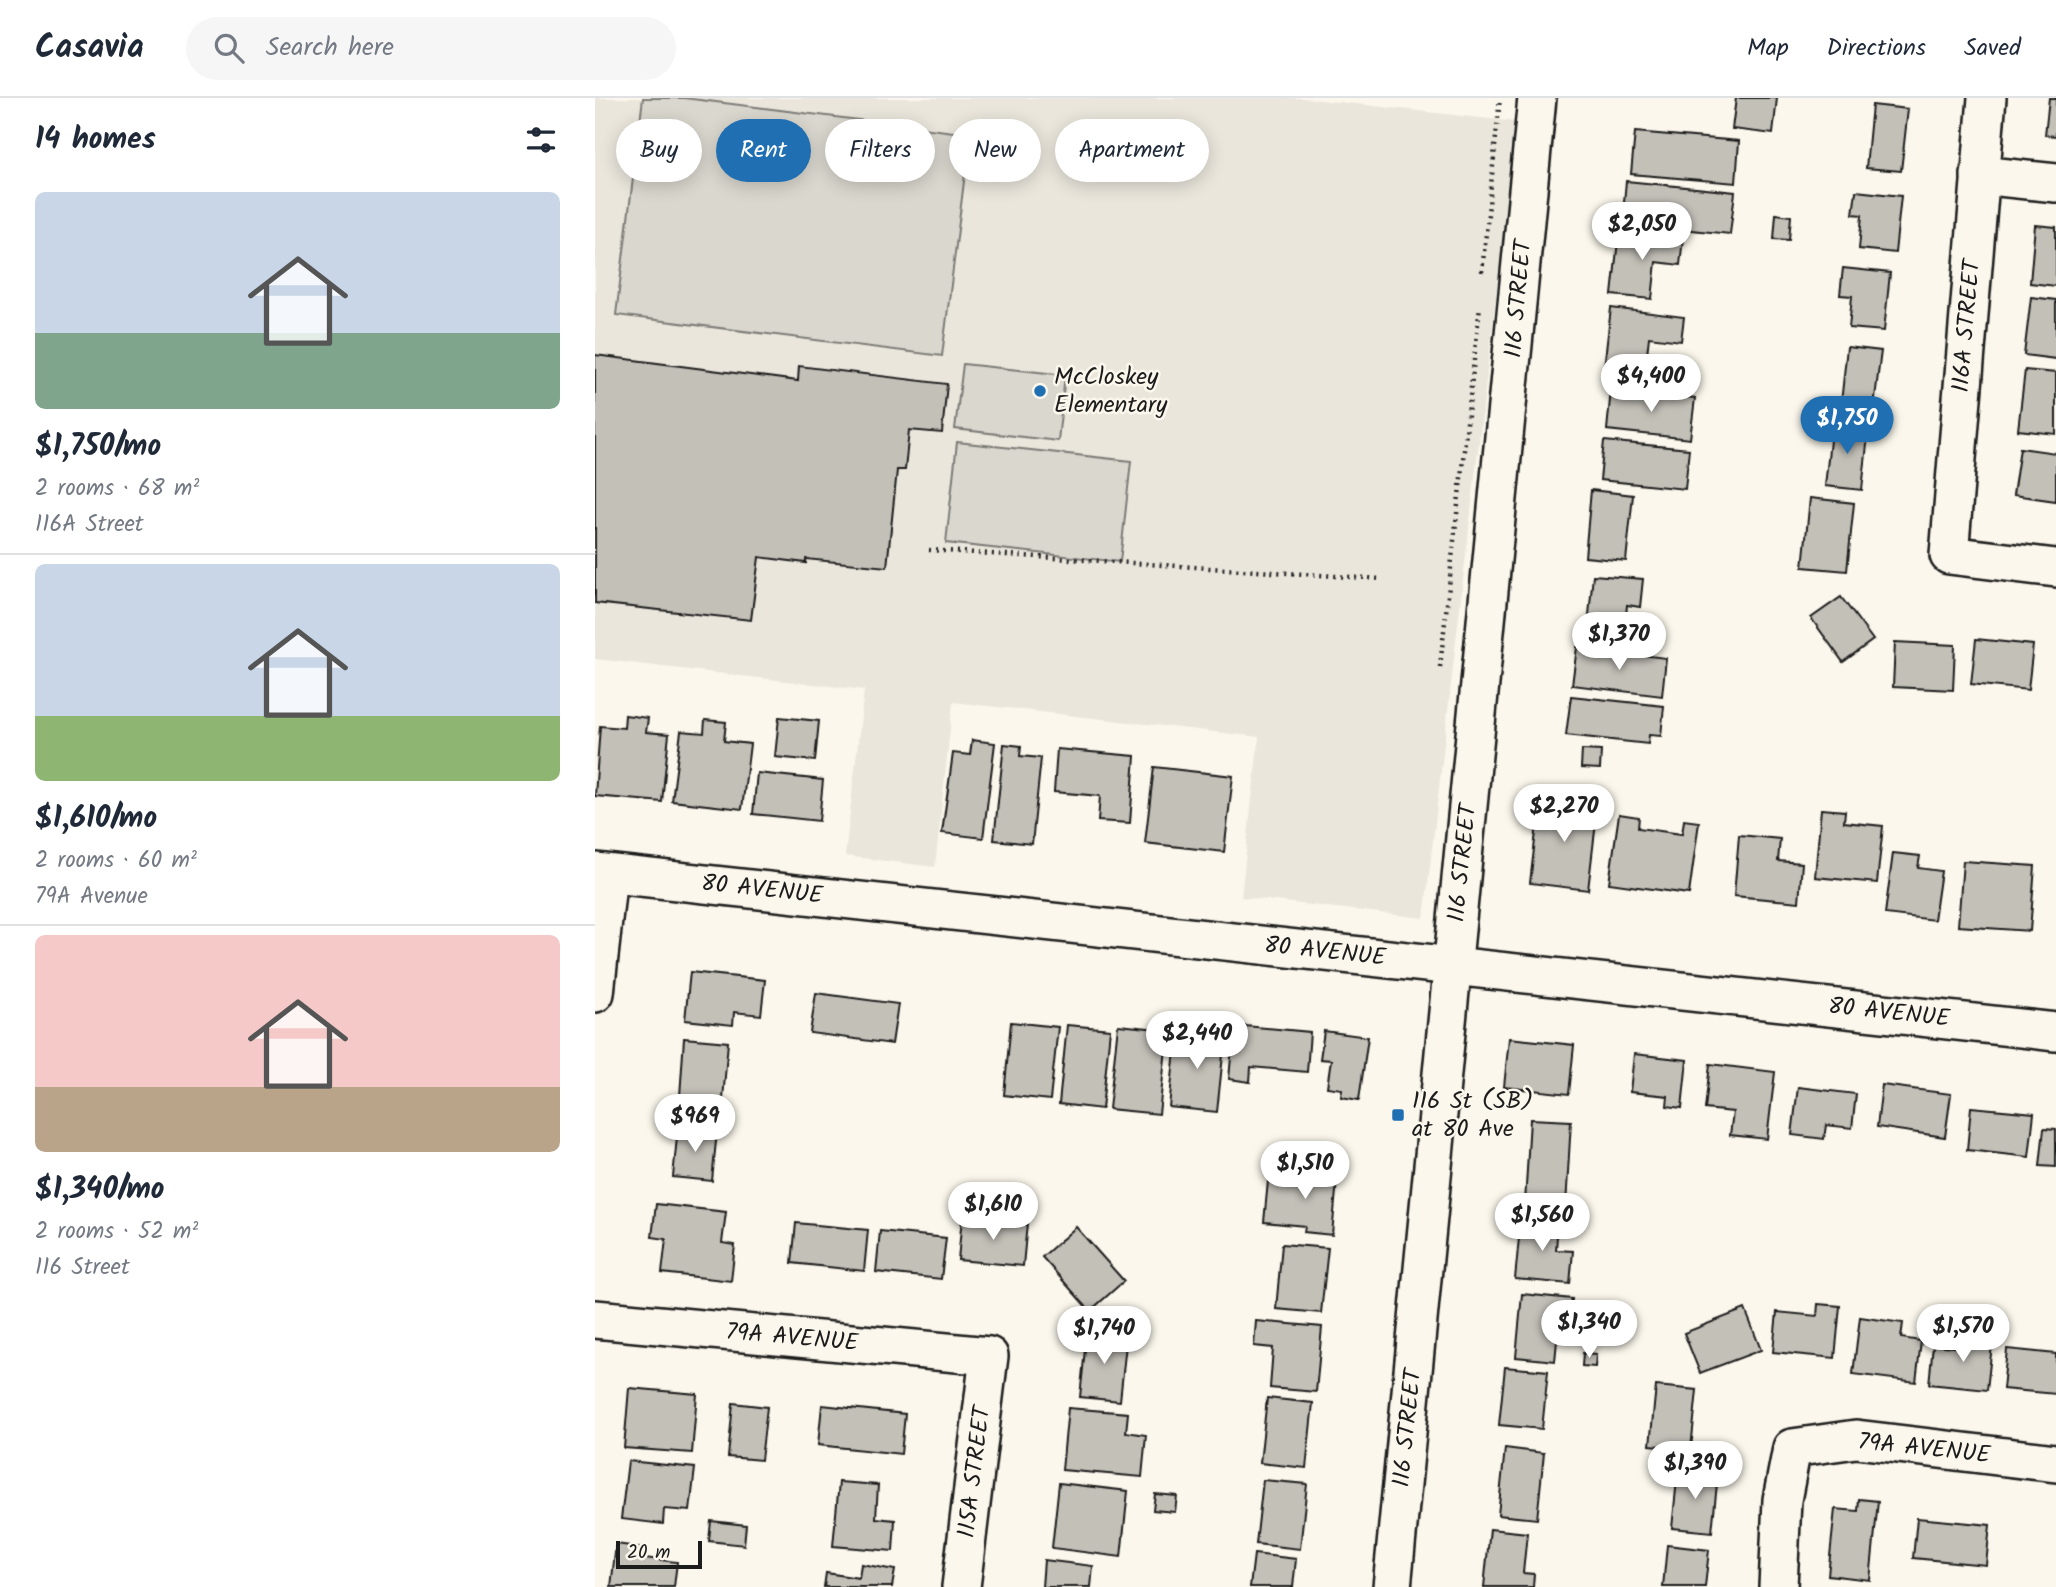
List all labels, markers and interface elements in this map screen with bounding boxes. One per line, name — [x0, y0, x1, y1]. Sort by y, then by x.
search box — [186, 17, 676, 80]
text: Casavia — [35, 22, 144, 75]
text: Search here — [266, 27, 394, 69]
icon: search — [210, 29, 248, 67]
text: Map — [1747, 29, 1789, 68]
text: Directions — [1827, 29, 1926, 68]
text: Saved — [1964, 29, 2021, 68]
text: 14 homes — [35, 116, 156, 164]
chip: Buy — [616, 119, 702, 182]
chip: Rent — [716, 119, 811, 182]
chip: Filters — [825, 119, 935, 182]
chip: New — [949, 119, 1041, 182]
chip: Apartment — [1055, 119, 1209, 182]
icon: filters — [522, 121, 560, 159]
pin: $2,050 — [1585, 202, 1699, 262]
text: $2,050 — [1608, 207, 1676, 243]
street label: 116 STREET — [1494, 236, 1544, 360]
icon: home — [235, 238, 361, 364]
street label: 116A STREET — [1942, 256, 1992, 394]
pin: $4,400 — [1594, 354, 1708, 414]
place label: McCloskey Elementary — [1054, 358, 1168, 425]
text: $4,400 — [1617, 359, 1685, 395]
marker: McCloskey Elementary — [1032, 383, 1048, 399]
pin: $1,750 — [1790, 396, 1904, 456]
text: $1,750 — [1817, 401, 1877, 437]
text: $1,750/mo — [35, 423, 161, 471]
text: 2 rooms · 68 m² — [35, 471, 199, 507]
text: 116A Street — [35, 507, 144, 543]
icon: home — [235, 610, 361, 736]
pin: $1,370 — [1562, 612, 1676, 672]
text: $1,370 — [1588, 617, 1650, 653]
pin: $2,270 — [1507, 784, 1621, 844]
text: $2,270 — [1529, 789, 1599, 825]
text: $1,610/mo — [35, 795, 157, 843]
street label: 116 STREET — [1437, 800, 1489, 924]
text: 2 rooms · 60 m² — [35, 843, 197, 879]
street label: 80 AVENUE — [699, 864, 826, 916]
text: 79A Avenue — [35, 879, 148, 915]
street label: 80 AVENUE — [1262, 926, 1389, 978]
icon: home — [235, 981, 361, 1107]
street label: 80 AVENUE — [1826, 987, 1953, 1039]
pin: $2,440 — [1140, 1012, 1254, 1071]
text: $2,440 — [1162, 1016, 1232, 1052]
place label: 116 St (SB) at 80 Ave — [1412, 1082, 1533, 1149]
pin: $969 — [654, 1094, 736, 1154]
text: $969 — [670, 1099, 720, 1135]
marker: 116 St (SB) at 80 Ave — [1390, 1107, 1406, 1123]
pin: $1,510 — [1248, 1142, 1362, 1201]
text: $1,510 — [1277, 1146, 1333, 1182]
text: $1,340/mo — [35, 1166, 165, 1214]
pin: $1,610 — [936, 1182, 1050, 1242]
text: $1,610 — [964, 1187, 1022, 1223]
pin: $1,560 — [1485, 1194, 1599, 1253]
text: $1,560 — [1511, 1198, 1573, 1234]
text: 2 rooms · 52 m² — [35, 1214, 198, 1250]
text: 116 Street — [35, 1250, 130, 1286]
pin: $1,340 — [1532, 1300, 1646, 1360]
pin: $1,570 — [1906, 1304, 2020, 1364]
text: $1,340 — [1557, 1305, 1621, 1341]
pin: $1,740 — [1047, 1306, 1161, 1366]
text: $1,570 — [1933, 1309, 1993, 1345]
text: $1,740 — [1073, 1311, 1135, 1347]
street label: 79A AVENUE — [724, 1313, 861, 1363]
street label: 116 STREET — [1382, 1365, 1434, 1489]
street label: 115A STREET — [948, 1402, 1003, 1540]
street label: 79A AVENUE — [1856, 1423, 1993, 1475]
pin: $1,390 — [1638, 1442, 1752, 1501]
text: $1,390 — [1664, 1446, 1726, 1482]
scale bar — [616, 1538, 702, 1570]
text: 20 m — [627, 1538, 670, 1568]

